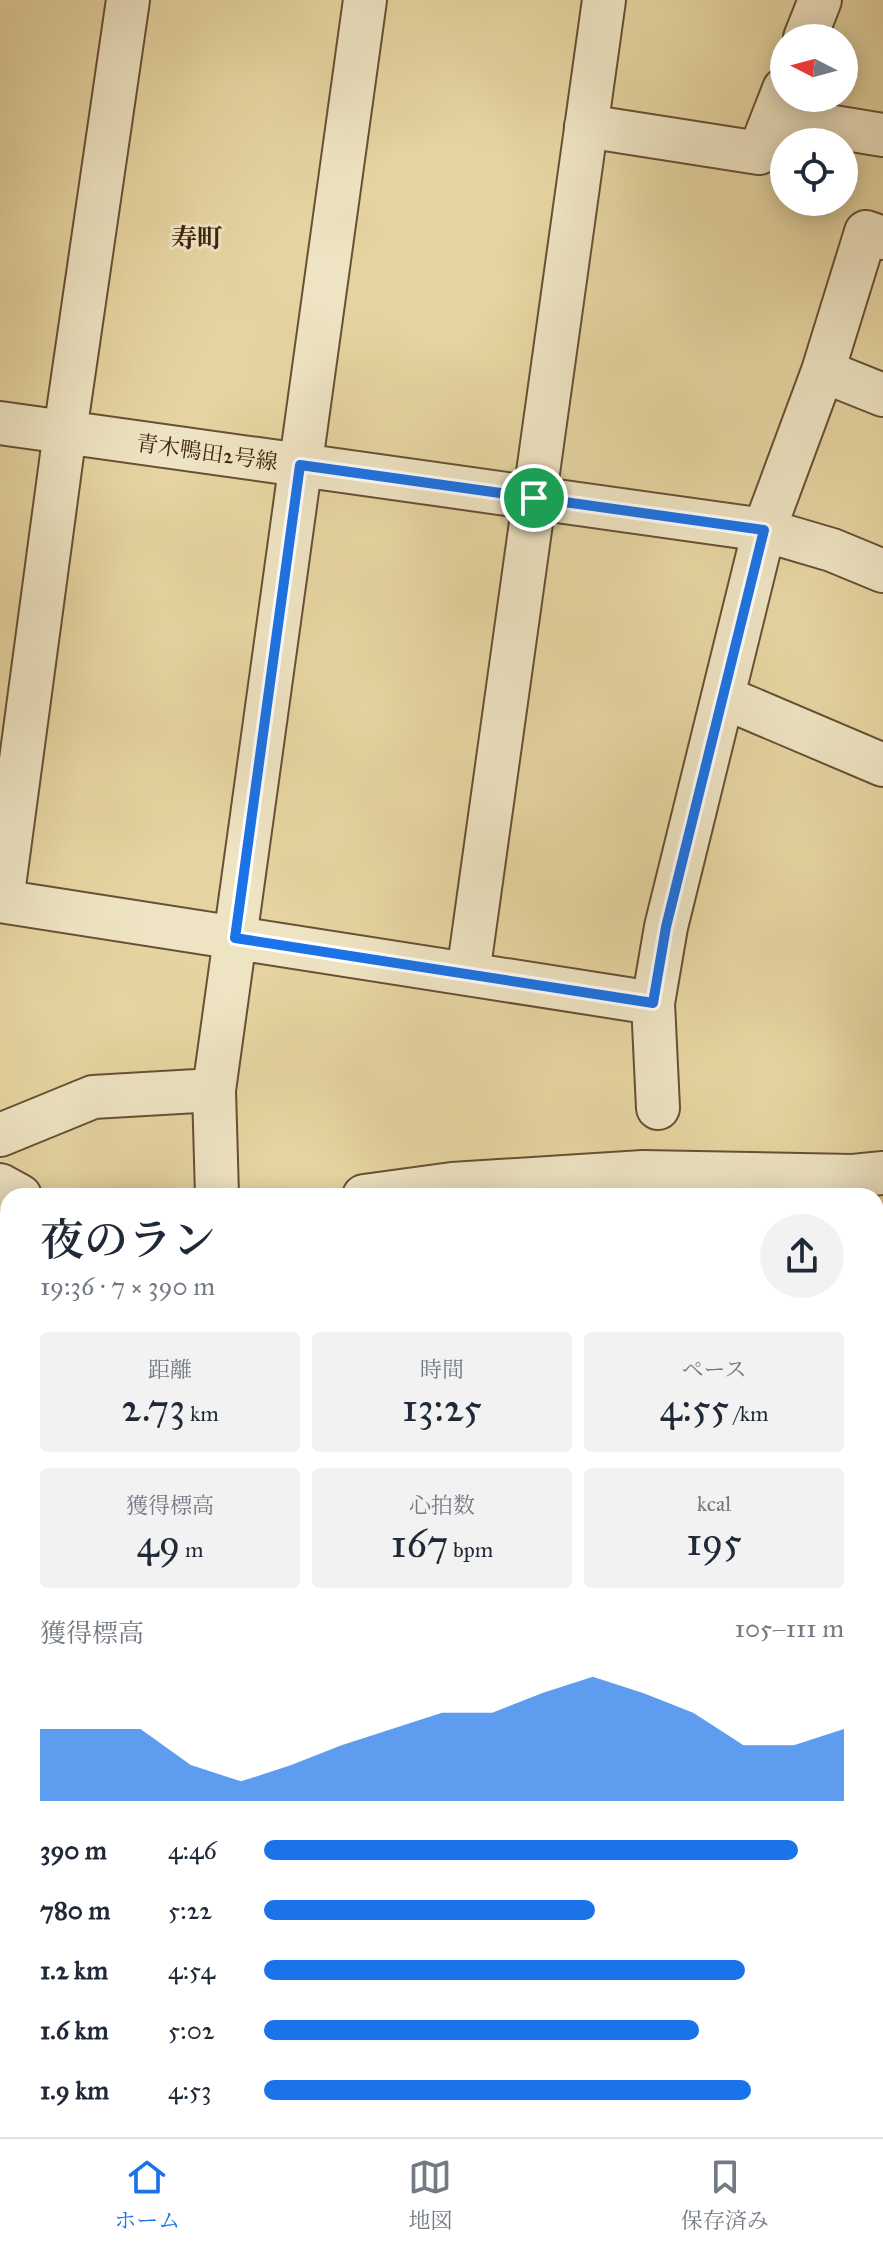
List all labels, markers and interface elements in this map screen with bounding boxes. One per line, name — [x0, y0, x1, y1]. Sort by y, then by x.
north arrow — [770, 24, 858, 112]
map controls — [770, 24, 858, 216]
button: locate — [770, 128, 858, 216]
district label: 寿町 — [171, 222, 223, 254]
street label: 青木鴨田2号線 — [134, 429, 280, 476]
pin — [500, 464, 568, 532]
icon: arrive — [512, 476, 556, 520]
text: 夜のラン — [40, 1213, 216, 1267]
button: share — [760, 1214, 844, 1298]
text: 19:36 · 7 × 390 m — [40, 1270, 215, 1302]
text: 距離 — [148, 1356, 192, 1383]
text: 時間 — [420, 1356, 464, 1383]
text: ペース — [682, 1356, 746, 1383]
text: 2.73 — [121, 1383, 185, 1432]
text: 13:25 — [402, 1383, 482, 1432]
text: 4:55 — [660, 1383, 729, 1432]
text: km — [185, 1400, 219, 1427]
text: /km — [729, 1400, 768, 1427]
text: kcal — [697, 1490, 731, 1517]
text: 獲得標高 — [126, 1492, 214, 1519]
text: 心拍数 — [409, 1492, 475, 1519]
text: 195 — [686, 1517, 742, 1566]
text: 49 — [136, 1519, 180, 1568]
text: 167 — [391, 1519, 448, 1568]
text: m — [180, 1536, 204, 1563]
text: bpm — [448, 1536, 493, 1563]
text: 105–111 m — [735, 1612, 844, 1644]
text: 獲得標高 — [40, 1617, 144, 1649]
text: 390 m — [40, 1834, 107, 1866]
text: 4:46 — [168, 1834, 217, 1866]
text: 780 m — [40, 1894, 110, 1926]
text: 5:22 — [168, 1894, 212, 1926]
text: 1.2 km — [40, 1954, 108, 1986]
text: 4:54 — [168, 1954, 215, 1986]
text: 1.6 km — [40, 2014, 109, 2046]
text: 5:02 — [168, 2014, 215, 2046]
text: 1.9 km — [40, 2074, 109, 2106]
text: 4:53 — [168, 2074, 212, 2106]
tab: ホーム — [114, 2155, 180, 2234]
tab: 地図 — [408, 2155, 453, 2234]
tab: 保存済み — [681, 2155, 769, 2234]

